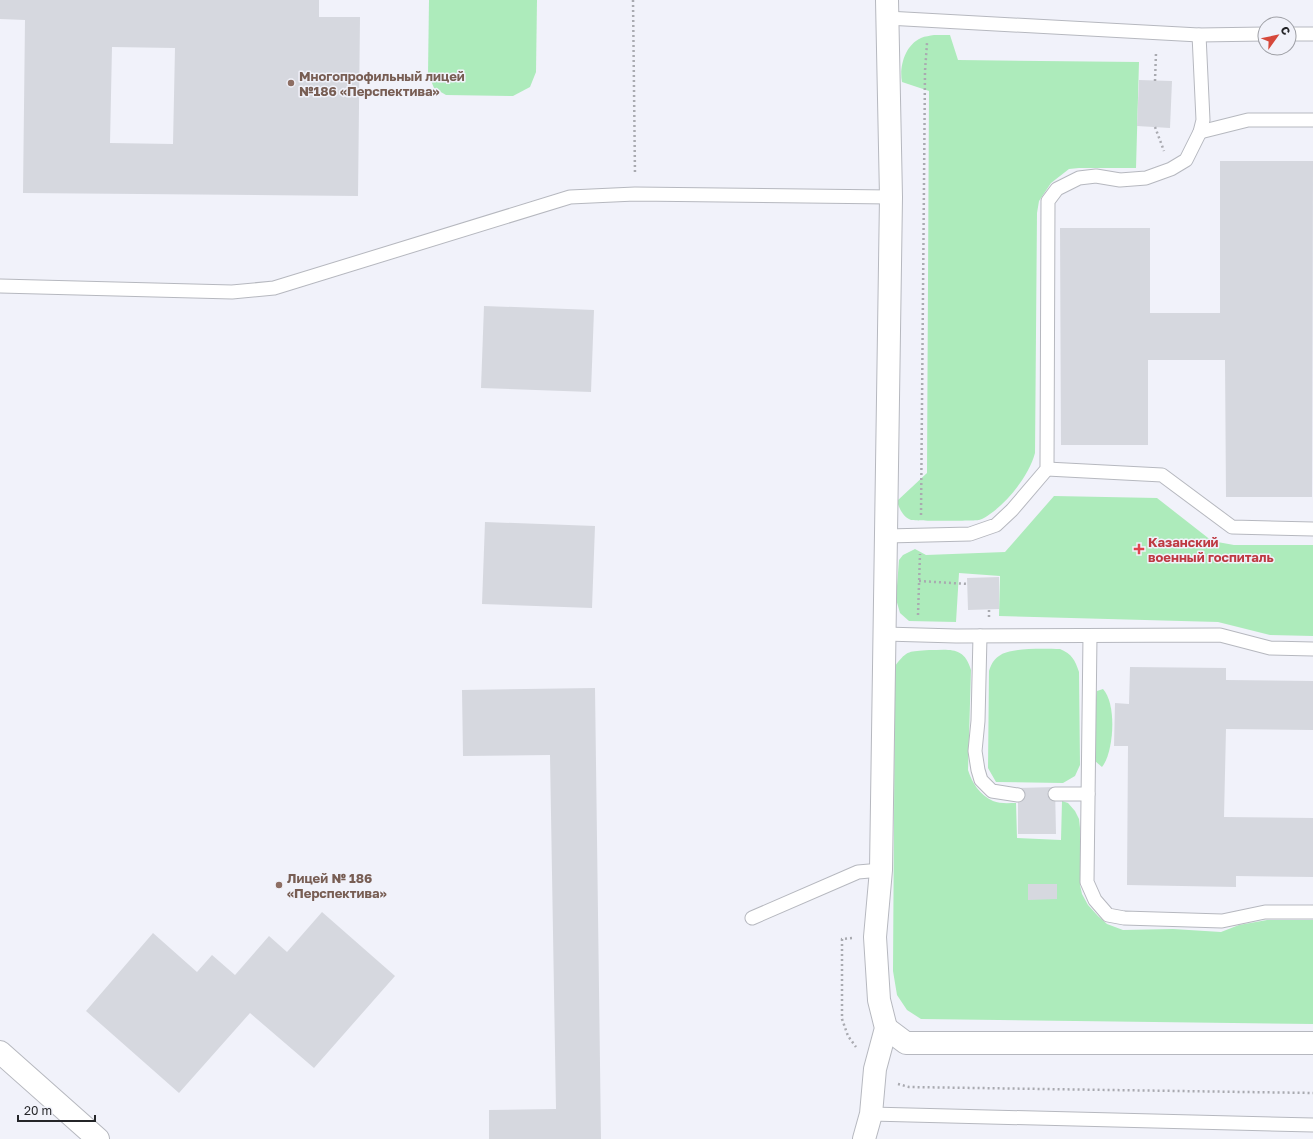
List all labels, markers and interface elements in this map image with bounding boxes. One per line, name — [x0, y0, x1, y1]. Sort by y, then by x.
north arrow — [1257, 16, 1297, 56]
text: С — [1278, 23, 1293, 37]
place label: Многопрофильный лицей №186 «Перспектива» — [299, 68, 465, 99]
marker: Многопрофильный лицей №186 «Перспектива» — [286, 78, 296, 88]
place label: Казанский военный госпиталь — [1148, 534, 1274, 565]
marker: Казанский военный госпиталь — [1133, 543, 1145, 555]
place label: Лицей № 186 «Перспектива» — [287, 870, 387, 901]
marker: Лицей № 186 «Перспектива» — [274, 880, 284, 890]
scale bar — [18, 1097, 95, 1123]
text: 20 m — [24, 1103, 52, 1118]

